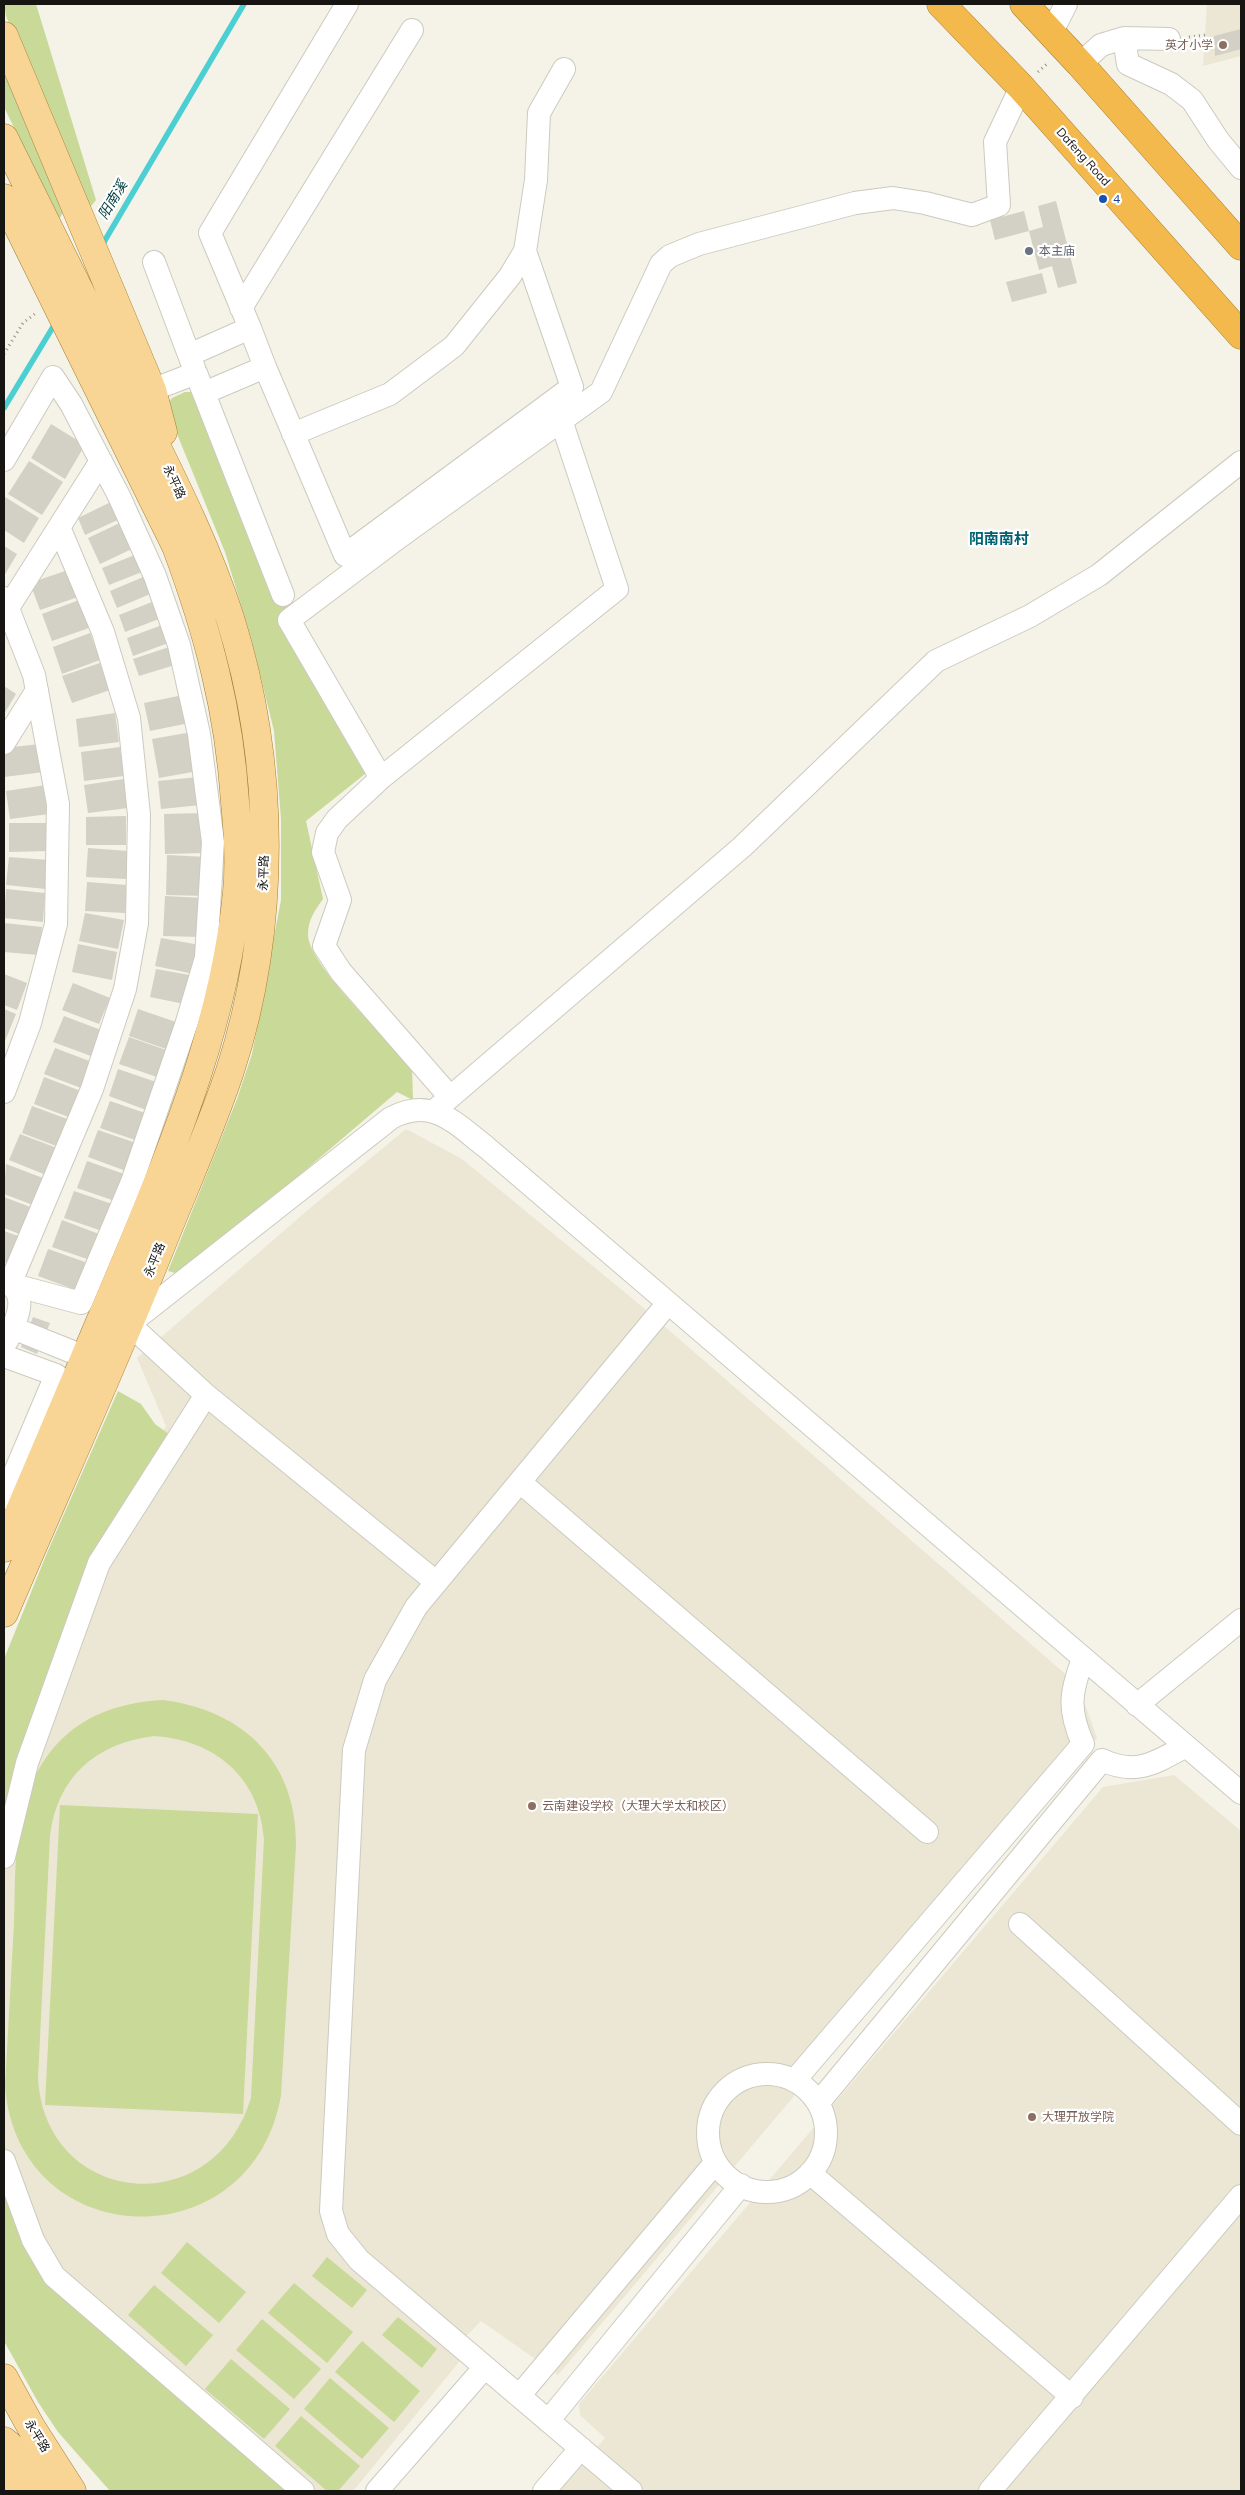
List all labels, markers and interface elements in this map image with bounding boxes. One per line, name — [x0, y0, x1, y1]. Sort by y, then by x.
place label: 英才小学 — [1165, 38, 1213, 52]
marker: 英才小学 — [1217, 39, 1229, 51]
street label: Dafeng Road — [1053, 125, 1113, 189]
water label: 阳南溪 — [95, 178, 131, 222]
place label: 4 — [1113, 192, 1120, 206]
marker: 4 — [1097, 193, 1109, 205]
place label: 本主庙 — [1039, 244, 1075, 258]
marker: 本主庙 — [1023, 245, 1035, 257]
street label: 永平路 — [160, 463, 188, 501]
district label: 阳南南村 — [969, 530, 1029, 548]
street label: 永平路 — [256, 855, 272, 891]
street label: 永平路 — [142, 1241, 168, 1279]
place label: 云南建设学校（大理大学太和校区） — [542, 1799, 734, 1813]
marker: 云南建设学校（大理大学太和校区） — [526, 1800, 538, 1812]
place label: 大理开放学院 — [1042, 2110, 1114, 2124]
marker: 大理开放学院 — [1026, 2111, 1038, 2123]
street label: 永平路 — [21, 2417, 53, 2455]

